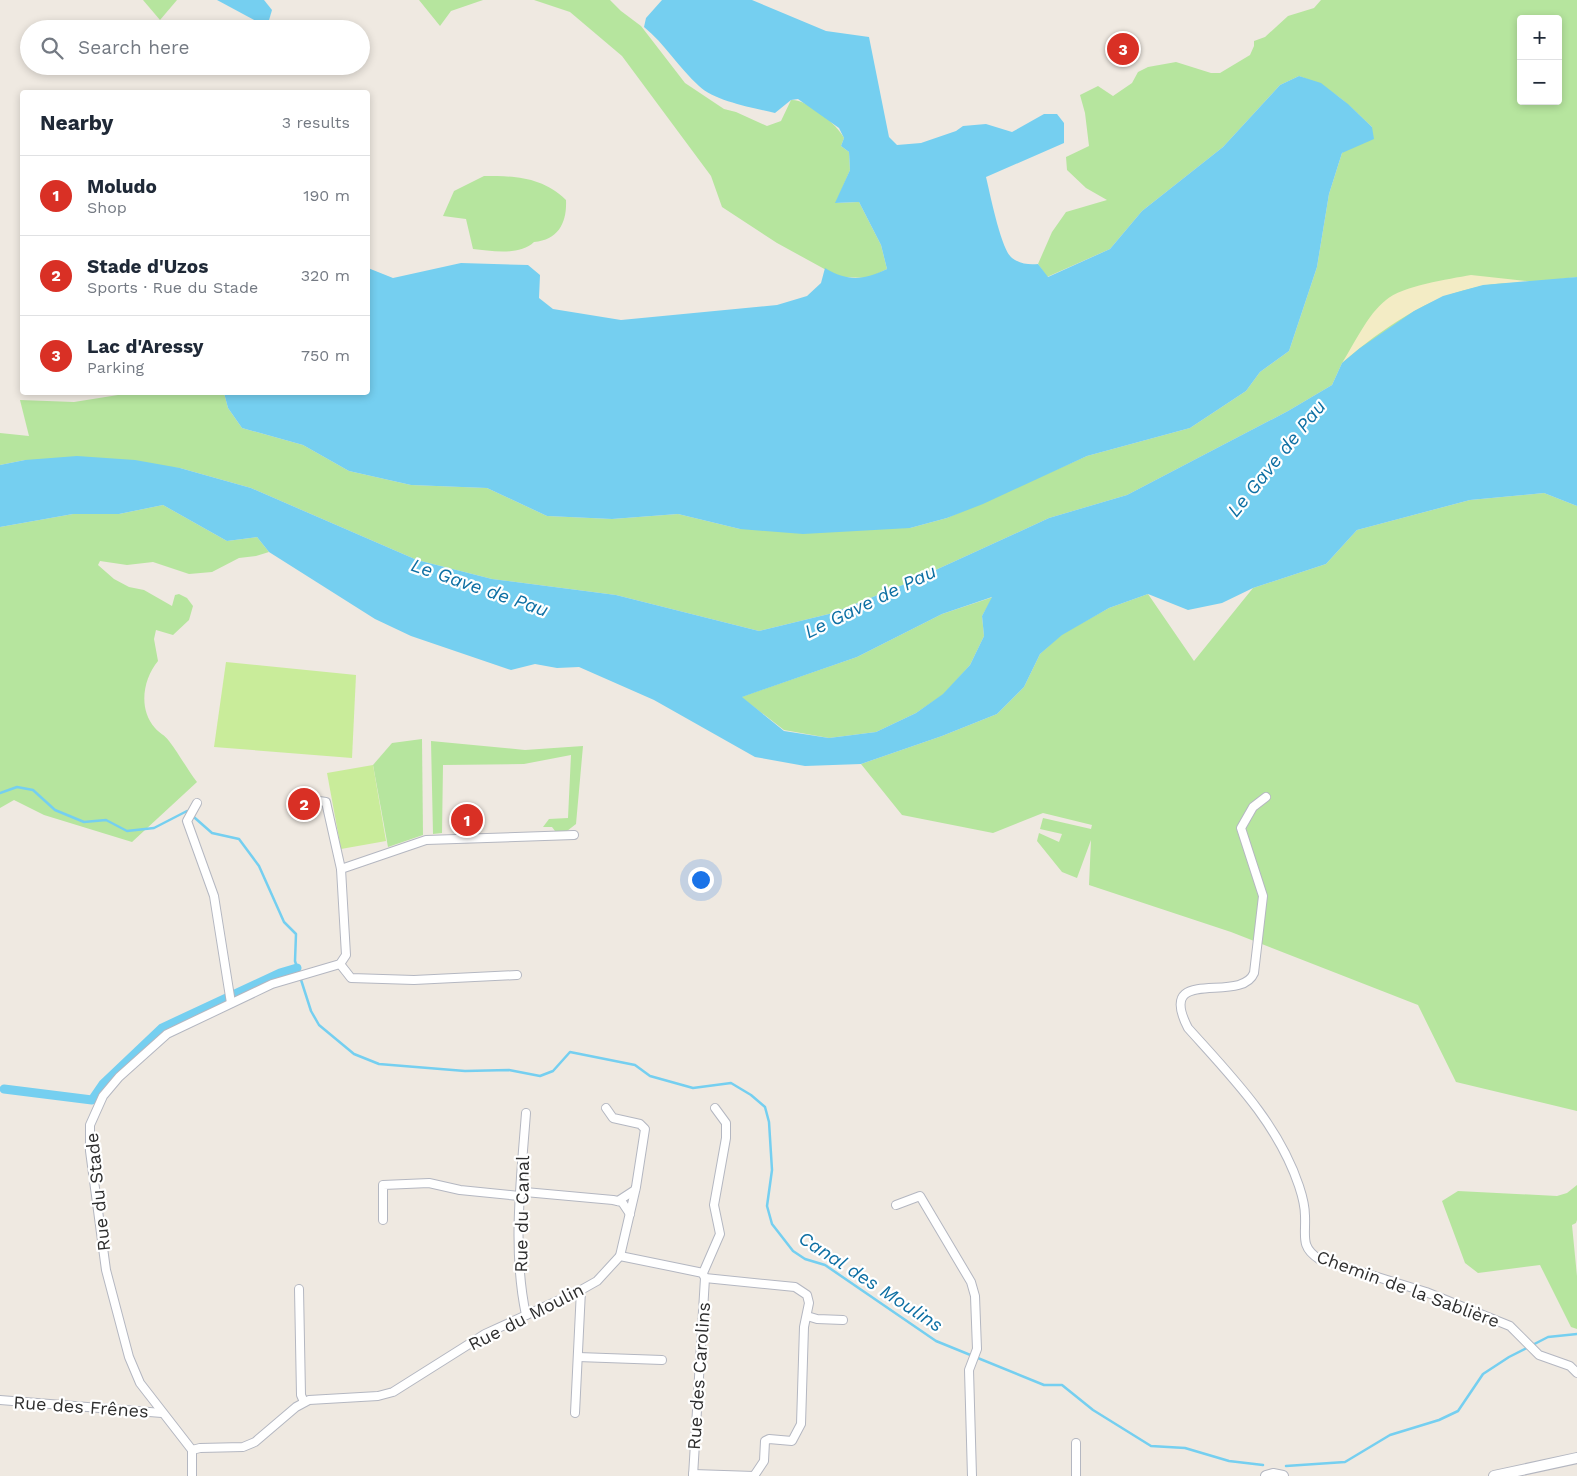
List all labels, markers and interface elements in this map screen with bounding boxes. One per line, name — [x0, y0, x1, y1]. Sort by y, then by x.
map controls — [1517, 15, 1562, 105]
button: + — [1517, 15, 1562, 60]
search box — [20, 20, 370, 75]
pin: 3 — [1107, 30, 1139, 68]
icon: search — [38, 34, 66, 62]
text: Search here — [78, 36, 189, 59]
button: − — [1517, 60, 1562, 105]
text: Nearby — [40, 110, 113, 135]
text: 3 results — [282, 113, 350, 132]
text: Moludo — [87, 175, 157, 198]
text: 1 — [53, 186, 59, 205]
text: 190 m — [303, 186, 350, 205]
text: Shop — [87, 198, 127, 217]
text: Stade d'Uzos — [87, 255, 208, 278]
text: 2 — [51, 266, 61, 285]
text: 320 m — [301, 266, 350, 285]
text: Sports · Rue du Stade — [87, 278, 258, 297]
text: Lac d'Aressy — [87, 335, 204, 358]
text: 3 — [51, 346, 61, 365]
text: 750 m — [301, 346, 350, 365]
text: Parking — [87, 358, 144, 377]
water label: Le Gave de Pau — [1222, 395, 1331, 521]
water label: Le Gave de Pau — [408, 553, 551, 622]
water label: Le Gave de Pau — [801, 560, 940, 643]
pin: 2 — [288, 785, 320, 823]
pin: 1 — [451, 801, 483, 839]
your location — [688, 867, 714, 893]
street label: Rue du Stade — [81, 1132, 114, 1252]
street label: Rue du Canal — [510, 1155, 533, 1273]
water label: Canal des Moulins — [794, 1226, 947, 1337]
street label: Chemin de la Sablière — [1314, 1246, 1503, 1331]
street label: Rue du Moulin — [465, 1278, 587, 1355]
street label: Rue des Carolins — [683, 1301, 714, 1451]
street label: Rue des Frênes — [13, 1391, 149, 1422]

